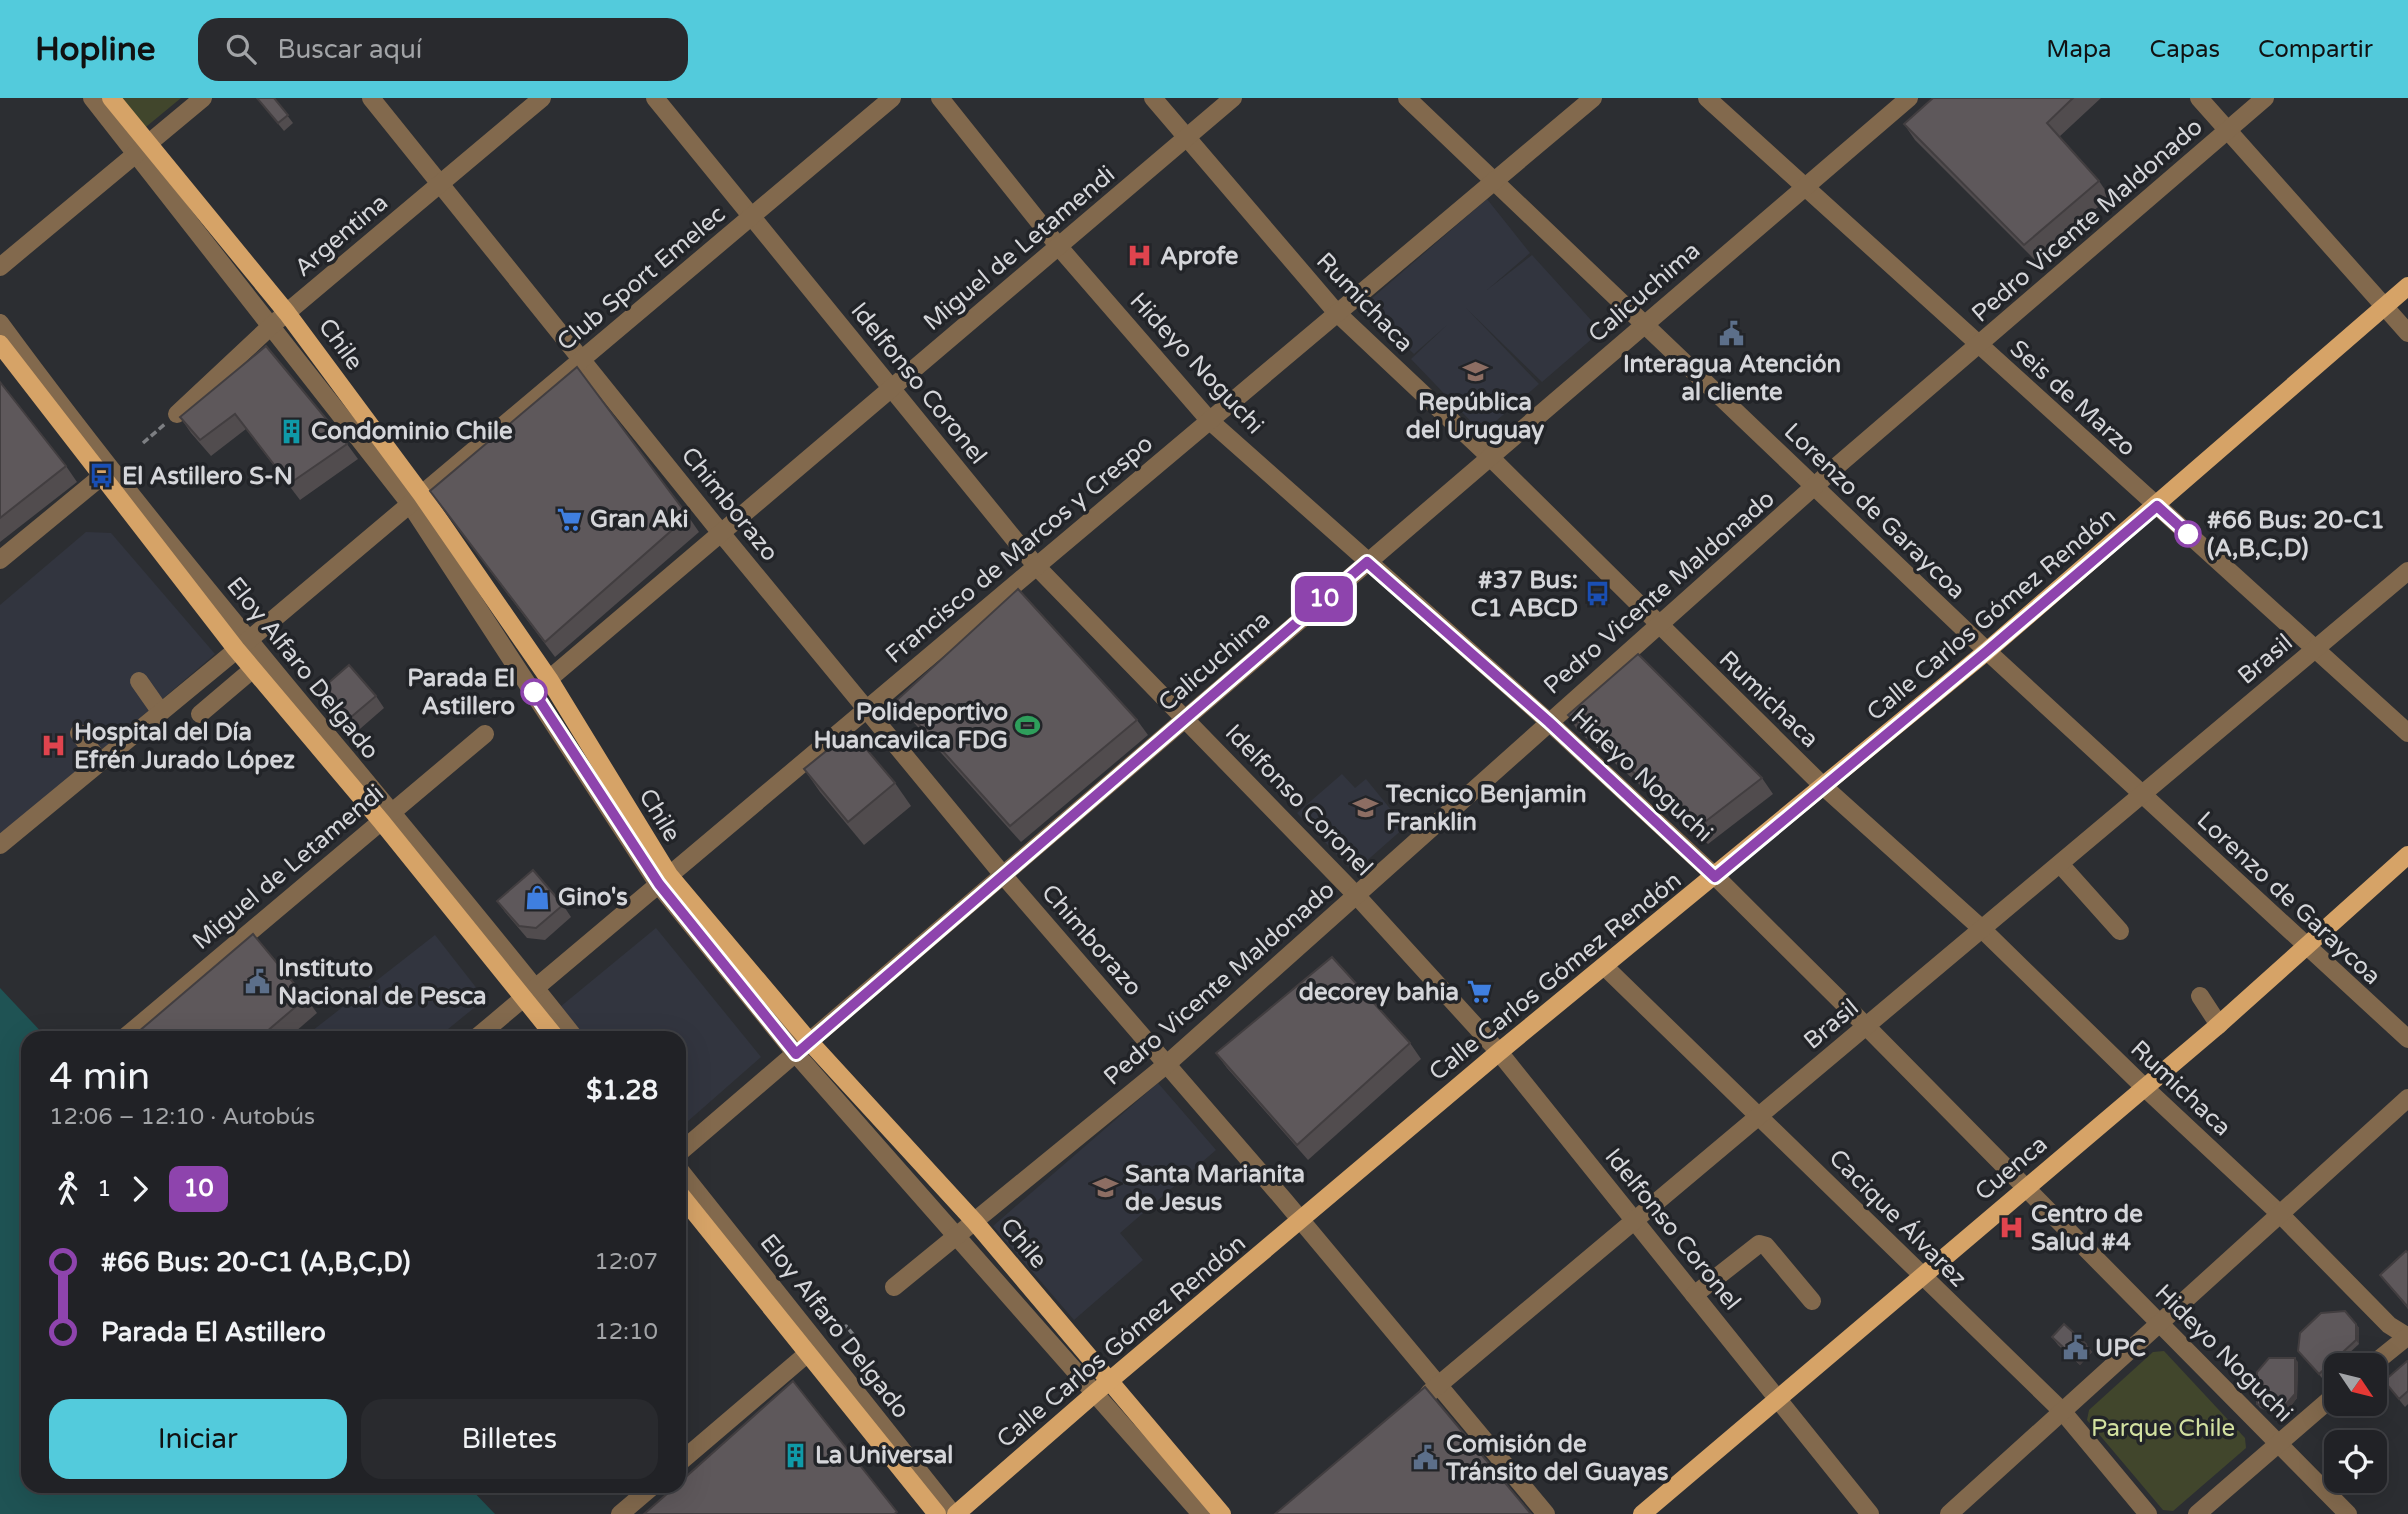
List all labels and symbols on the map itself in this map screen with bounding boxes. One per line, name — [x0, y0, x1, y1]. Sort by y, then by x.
street label: Pedro Vicente Maldonado — [1966, 112, 2209, 328]
street label: Miguel de Letamendi — [918, 160, 1121, 337]
street label: Argentina — [289, 188, 394, 283]
street label: Club Sport Emelec — [551, 200, 731, 357]
street label: Calicuchima — [1583, 236, 1706, 349]
hospital icon: Aprofe — [1126, 242, 1154, 270]
place label: Aprofe — [1160, 242, 1239, 271]
street label: Rumichaca — [1310, 247, 1419, 358]
street label: Hideyo Noguchi — [1124, 287, 1270, 440]
street label: Idelfonso Coronel — [844, 297, 993, 470]
street label: Chile — [312, 313, 369, 376]
public building icon: Interagua Atención al cliente — [1718, 319, 1746, 347]
street label: Seis de Marzo — [2004, 334, 2142, 463]
place label: Interagua Atención al cliente — [1623, 350, 1841, 407]
school or university icon: República del Uruguay — [1461, 357, 1489, 385]
place label: República del Uruguay — [1406, 388, 1544, 445]
building icon: Condominio Chile — [277, 417, 305, 445]
place label: Condominio Chile — [311, 417, 513, 446]
street label: Lorenzo de Garaycoa — [1778, 417, 1971, 605]
street label: Francisco de Marcos y Crespo — [880, 429, 1159, 670]
street label: Chimborazo — [675, 441, 784, 567]
bus stop icon: El Astillero S-N — [88, 462, 116, 490]
place label: El Astillero S-N — [122, 462, 293, 491]
street label: Pedro Vicente Maldonado — [1538, 484, 1781, 700]
street label: Calle Carlos Gómez Rendón — [1861, 502, 2122, 727]
supermarket icon: Gran Aki — [556, 505, 584, 533]
place label: Gran Aki — [590, 505, 689, 534]
place label: #66 Bus: 20-C1 (A,B,C,D) — [2207, 506, 2385, 563]
marker: #66 Bus: 20-C1 (A,B,C,D) — [2175, 521, 2201, 547]
place label: #37 Bus: C1 ABCD — [1471, 566, 1578, 623]
street label: Eloy Alfaro Delgado — [220, 571, 385, 765]
line badge: 10 — [1292, 576, 1356, 622]
bus stop icon: #37 Bus: C1 ABCD — [1584, 580, 1612, 608]
street label: Calicuchima — [1153, 605, 1276, 718]
street label: Brasil — [2232, 628, 2299, 691]
street label: Rumichaca — [1713, 645, 1824, 754]
place label: Parada El Astillero — [407, 664, 515, 721]
marker: Parada El Astillero — [521, 679, 547, 705]
place label: Polideportivo Huancavilca FDG — [813, 698, 1008, 755]
street label: Hideyo Noguchi — [1565, 702, 1718, 848]
sports icon: Polideportivo Huancavilca FDG — [1014, 712, 1042, 740]
place label: Hospital del Día Efrén Jurado López — [74, 718, 295, 775]
street label: Idelfonso Coronel — [1219, 718, 1378, 882]
hospital icon: Hospital del Día Efrén Jurado López — [40, 732, 68, 760]
street label: Miguel de Letamendi — [187, 779, 390, 956]
place label: Tecnico Benjamin Franklin — [1385, 780, 1587, 837]
street label: Chile — [633, 783, 687, 847]
school or university icon: Tecnico Benjamin Franklin — [1352, 794, 1380, 822]
street label: Lorenzo de Garaycoa — [2191, 806, 2387, 991]
street label: Calle Carlos Gómez Rendón — [1423, 866, 1687, 1087]
street label: Pedro Vicente Maldonado — [1098, 875, 1341, 1091]
street label: Chimborazo — [1035, 879, 1148, 1002]
shop icon: Gino's — [524, 883, 552, 911]
place label: Gino's — [558, 883, 628, 912]
place label: Instituto Nacional de Pesca — [278, 954, 487, 1011]
public building icon: Instituto Nacional de Pesca — [244, 968, 272, 996]
place label: decorey bahia — [1299, 978, 1459, 1007]
supermarket icon: decorey bahia — [1465, 978, 1493, 1006]
street label: Brasil — [1798, 993, 1865, 1056]
street label: Rumichaca — [2124, 1034, 2237, 1142]
street label: Cuenca — [1969, 1130, 2053, 1207]
street label: Idelfonso Coronel — [1598, 1143, 1747, 1316]
street label: Cacique Álvarez — [1823, 1143, 1973, 1293]
place label: Santa Marianita de Jesus — [1125, 1160, 1305, 1217]
school or university icon: Santa Marianita de Jesus — [1091, 1174, 1119, 1202]
place label: Centro de Salud #4 — [2031, 1200, 2143, 1257]
street label: Chile — [994, 1212, 1053, 1274]
hospital icon: Centro de Salud #4 — [1997, 1214, 2025, 1242]
street label: Eloy Alfaro Delgado — [754, 1228, 916, 1424]
street label: Calle Carlos Gómez Rendón — [991, 1229, 1252, 1454]
street label: Hideyo Noguchi — [2149, 1279, 2298, 1428]
public building icon: UPC — [2061, 1334, 2089, 1362]
place label: UPC — [2095, 1334, 2146, 1363]
north arrow — [2324, 1353, 2387, 1416]
park label: Parque Chile — [2091, 1414, 2235, 1443]
place label: Comisión de Tránsito del Guayas — [1445, 1430, 1669, 1487]
building icon: La Universal — [781, 1441, 809, 1469]
place label: La Universal — [815, 1441, 953, 1470]
public building icon: Comisión de Tránsito del Guayas — [1412, 1444, 1440, 1472]

